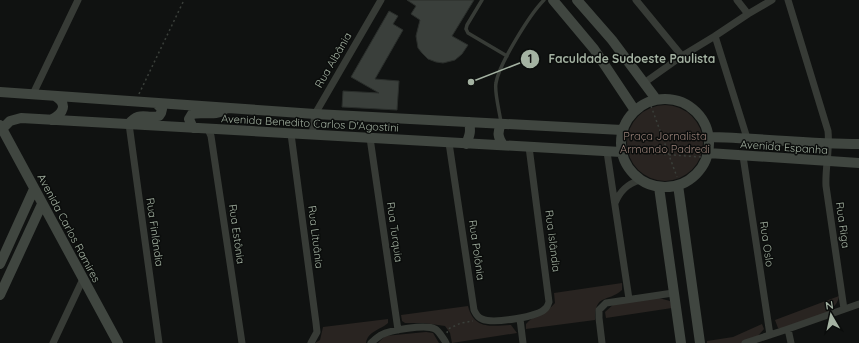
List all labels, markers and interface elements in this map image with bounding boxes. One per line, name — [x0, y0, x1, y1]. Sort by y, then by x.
street label: Rua Albânia — [312, 30, 354, 90]
callout: Faculdade Sudoeste Paulista — [520, 47, 723, 71]
text: 1 — [528, 51, 532, 66]
text: Faculdade Sudoeste Paulista — [549, 51, 715, 66]
street label: Avenida Benedito Carlos D'Agostini — [221, 111, 399, 135]
park label: Praça Jornalista Armando Padredi — [620, 129, 710, 156]
street label: Avenida Espanha — [740, 137, 828, 157]
street label: Avenida Carlos Ramires — [34, 171, 104, 285]
street label: Rua Finlândia — [143, 197, 167, 267]
street label: Rua Turquia — [384, 201, 406, 263]
street label: Rua Riga — [833, 201, 853, 249]
street label: Rua Estônia — [226, 203, 248, 265]
street label: Rua Lituânia — [305, 205, 327, 269]
street label: Rua Islândia — [542, 209, 564, 273]
street label: Rua Polônia — [466, 219, 488, 281]
street label: Rua Oslo — [757, 220, 777, 268]
north arrow — [811, 295, 851, 335]
text: N — [824, 298, 835, 313]

